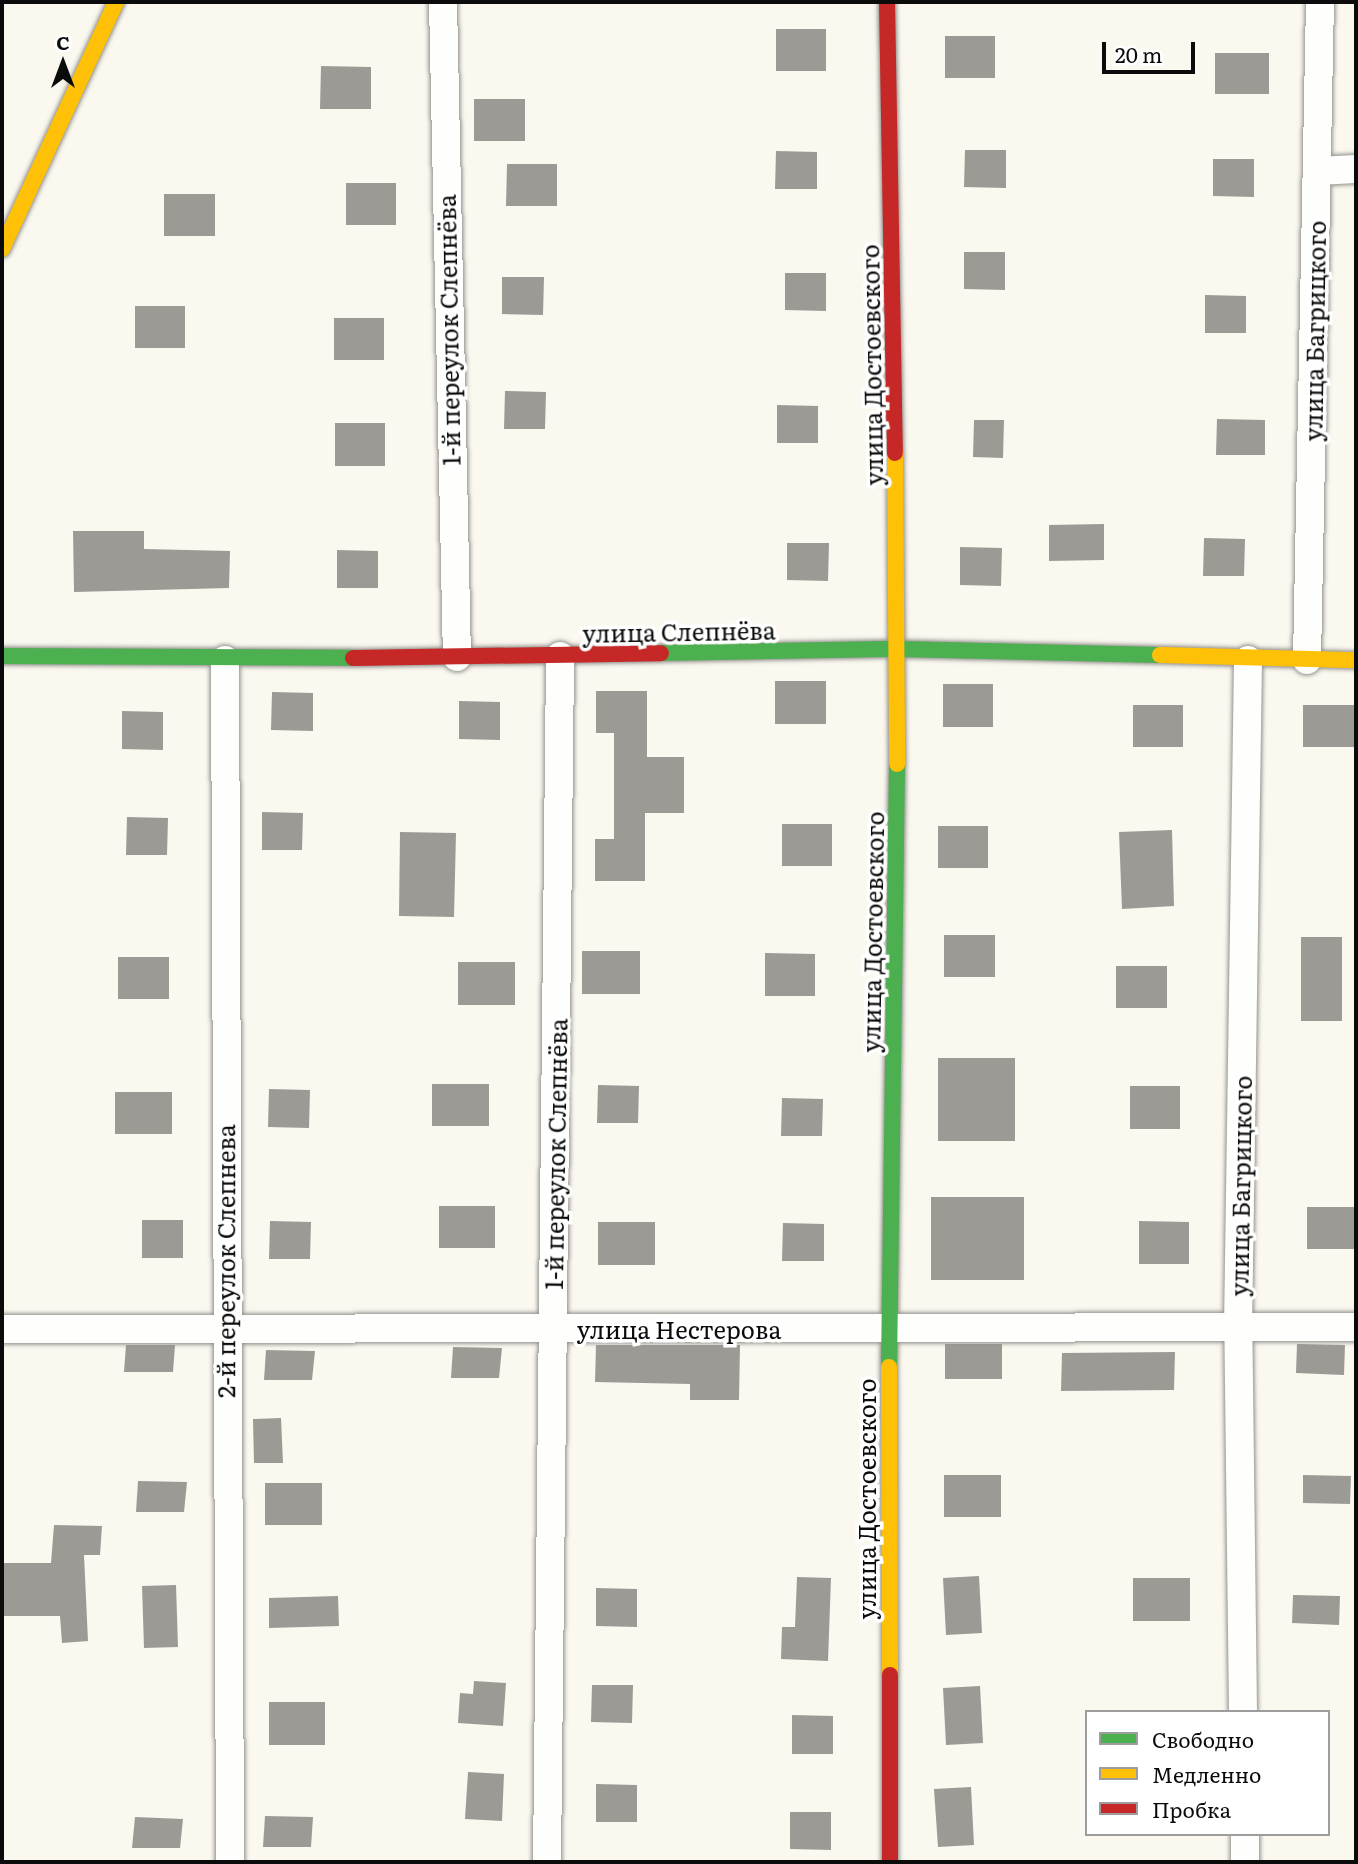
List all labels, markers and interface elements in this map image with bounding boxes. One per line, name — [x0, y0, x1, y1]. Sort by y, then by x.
north arrow — [28, 28, 98, 98]
text: С — [56, 28, 70, 56]
scale bar — [1106, 28, 1199, 72]
text: 20 m — [1115, 38, 1162, 69]
street label: 1-й переулок Слепнёва — [431, 194, 465, 466]
street label: улица Багрицкого — [1298, 220, 1330, 442]
street label: улица Достоевского — [854, 244, 888, 486]
street label: улица Слепнёва — [582, 615, 776, 647]
street label: улица Достоевского — [855, 811, 889, 1053]
street label: 1-й переулок Слепнёва — [538, 1018, 572, 1290]
street label: улица Багрицкого — [1224, 1075, 1256, 1297]
street label: 2-й переулок Слепнева — [211, 1124, 239, 1398]
street label: улица Нестерова — [577, 1315, 781, 1343]
street label: улица Достоевского — [852, 1378, 880, 1620]
legend — [1085, 1710, 1330, 1836]
text: Свободно — [1152, 1723, 1254, 1754]
text: Медленно — [1152, 1758, 1261, 1789]
text: Пробка — [1152, 1793, 1231, 1824]

